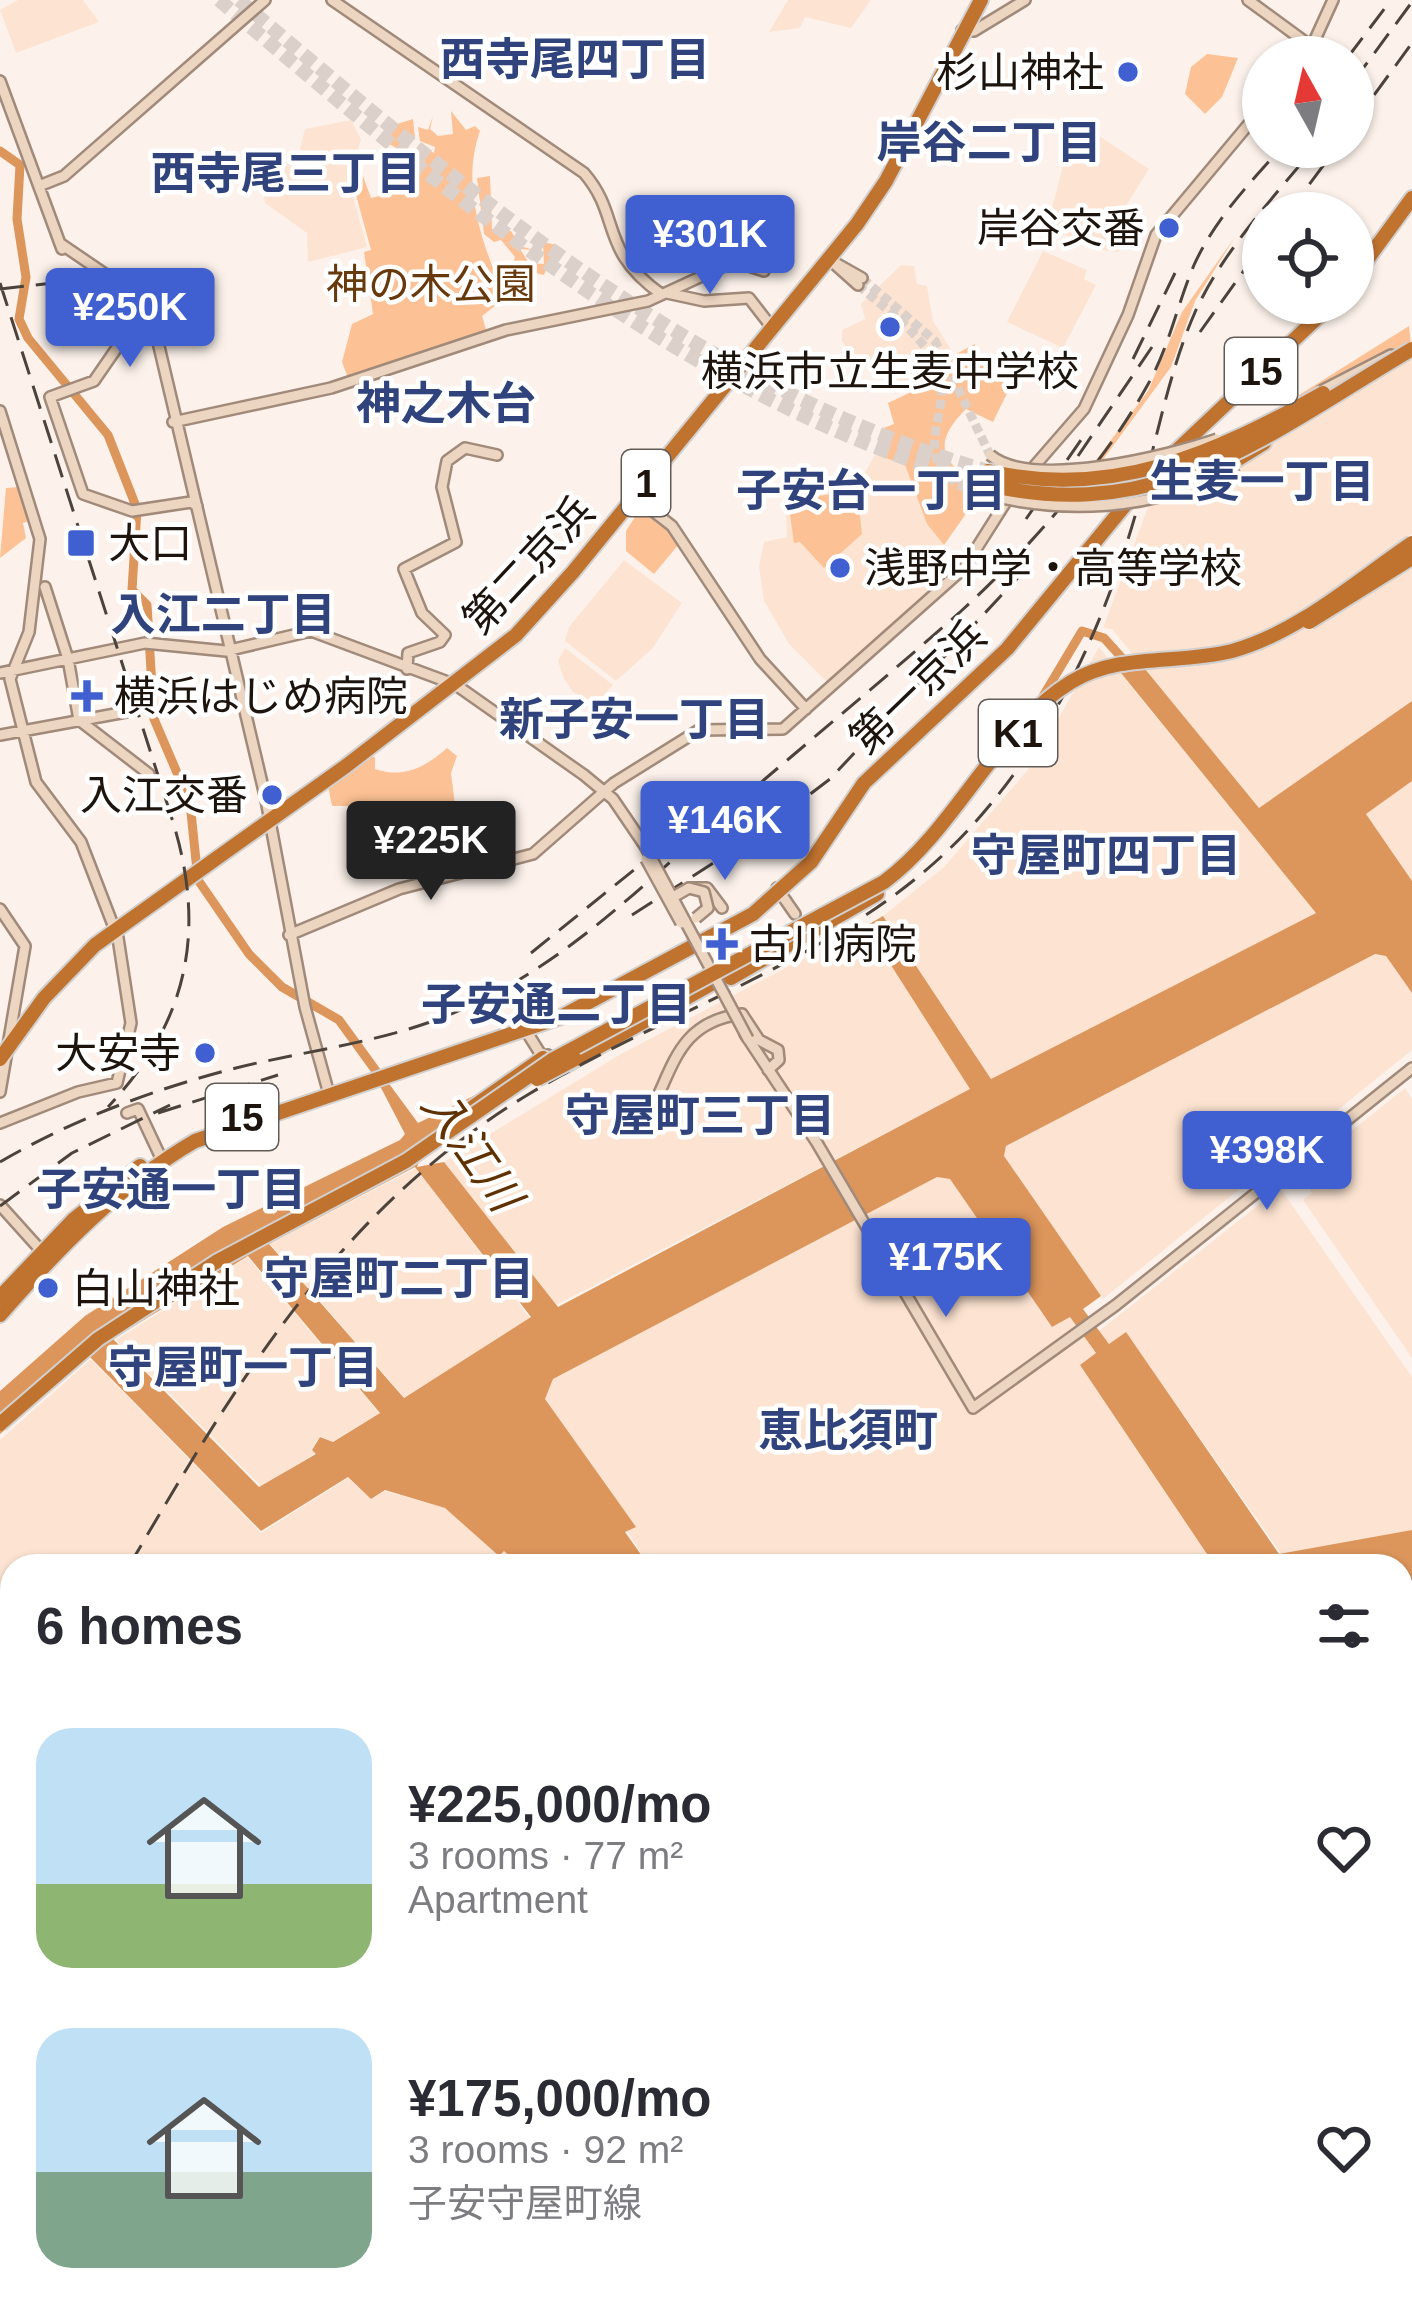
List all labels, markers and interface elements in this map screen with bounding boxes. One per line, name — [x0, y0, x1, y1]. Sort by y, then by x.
district label: 西寺尾四丁目 — [440, 34, 710, 85]
north arrow — [1242, 36, 1374, 168]
map controls — [1242, 36, 1374, 324]
place label: 杉山神社 — [936, 49, 1104, 96]
marker: 杉山神社 — [1115, 59, 1141, 85]
district label: 岸谷二丁目 — [876, 117, 1102, 168]
district label: 西寺尾三丁目 — [151, 148, 421, 199]
button: locate — [1242, 192, 1374, 324]
pin: ¥301K — [626, 195, 794, 297]
place label: 岸谷交番 — [977, 205, 1145, 252]
text: ¥301K — [653, 212, 767, 255]
marker: 岸谷交番 — [1156, 215, 1182, 241]
park label: 神の木公園 — [326, 261, 536, 308]
pin: ¥250K — [46, 268, 214, 370]
text: ¥250K — [73, 285, 187, 328]
marker: 横浜市立生麦中学校 — [877, 314, 903, 340]
road number: 15 — [1225, 338, 1297, 404]
place label: 横浜市立生麦中学校 — [701, 348, 1079, 395]
district label: 神之木台 — [356, 378, 536, 429]
road number: 1 — [622, 450, 670, 516]
district label: 生麦一丁目 — [1149, 456, 1375, 507]
district label: 子安台一丁目 — [736, 465, 1006, 516]
street label: 第二京浜 — [454, 488, 603, 643]
place label: 大口 — [108, 520, 192, 567]
marker: 大口 — [65, 527, 97, 559]
place label: 浅野中学・高等学校 — [864, 545, 1242, 592]
marker: 浅野中学・高等学校 — [827, 555, 853, 581]
district label: 入江二丁目 — [110, 589, 336, 640]
street label: 第一京浜 — [841, 612, 994, 763]
place label: 横浜はじめ病院 — [114, 673, 408, 720]
marker: 横浜はじめ病院 — [71, 680, 103, 712]
district label: 新子安一丁目 — [499, 694, 769, 745]
road number: K1 — [979, 700, 1057, 766]
place label: 入江交番 — [80, 772, 248, 819]
pin: ¥146K — [641, 781, 809, 883]
marker: 入江交番 — [259, 782, 285, 808]
text: ¥146K — [668, 798, 782, 841]
pin: ¥225K — [347, 801, 515, 903]
text: ¥225K — [374, 818, 488, 861]
district label: 守屋町四丁目 — [971, 830, 1241, 881]
place label: 古川病院 — [749, 921, 917, 968]
marker: 古川病院 — [706, 928, 738, 960]
district label: 子安通二丁目 — [421, 979, 691, 1030]
place label: 大安寺 — [55, 1030, 181, 1077]
marker: 大安寺 — [192, 1040, 218, 1066]
water label: 入江川 — [412, 1080, 533, 1223]
road number: 15 — [206, 1084, 278, 1150]
district label: 守屋町三丁目 — [565, 1090, 835, 1141]
pin: ¥398K — [1183, 1111, 1351, 1213]
text: ¥398K — [1210, 1128, 1324, 1171]
district label: 子安通一丁目 — [36, 1164, 306, 1215]
pin: ¥175K — [862, 1218, 1030, 1320]
text: ¥175K — [889, 1235, 1003, 1278]
district label: 守屋町二丁目 — [264, 1253, 534, 1304]
place label: 白山神社 — [72, 1265, 240, 1312]
marker: 白山神社 — [35, 1275, 61, 1301]
district label: 守屋町一丁目 — [108, 1342, 378, 1393]
district label: 恵比須町 — [758, 1405, 938, 1456]
icon: filters — [1311, 1593, 1377, 1659]
text: 6 homes — [36, 1598, 243, 1655]
icon: home — [132, 1776, 276, 1920]
text: ¥225,000/mo — [408, 1776, 711, 1833]
icon: heart — [1311, 1815, 1377, 1881]
text: 3 rooms · 77 m² — [408, 1834, 683, 1877]
text: Apartment — [408, 1878, 588, 1921]
text: ¥175,000/mo — [408, 2070, 711, 2127]
icon: home — [132, 2076, 276, 2220]
icon: heart — [1311, 2115, 1377, 2181]
text: 3 rooms · 92 m² — [408, 2128, 683, 2171]
text: 子安守屋町線 — [408, 2182, 642, 2225]

